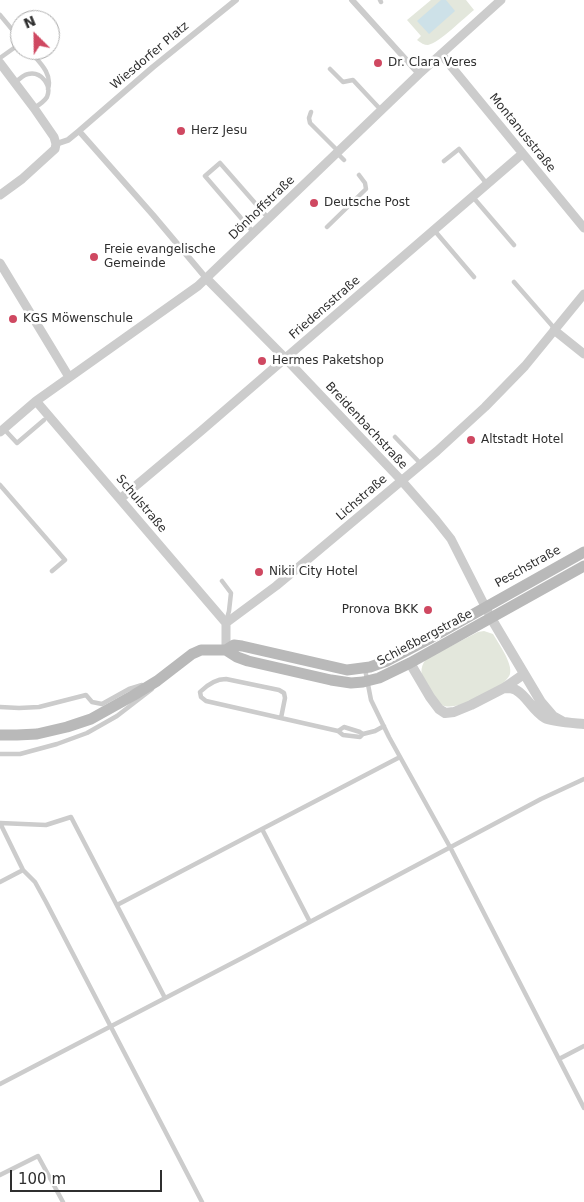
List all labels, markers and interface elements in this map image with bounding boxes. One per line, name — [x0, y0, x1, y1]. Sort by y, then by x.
north arrow — [10, 10, 60, 60]
text: N — [21, 12, 38, 32]
street label: Wiesdorfer Platz — [108, 19, 192, 93]
place label: Dr. Clara Veres — [388, 56, 477, 70]
marker: Dr. Clara Veres — [372, 57, 384, 69]
street label: Montanusstraße — [486, 91, 558, 175]
place label: Herz Jesu — [191, 124, 247, 138]
marker: Herz Jesu — [175, 125, 187, 137]
street label: Dönhoffstraße — [226, 173, 298, 243]
place label: Deutsche Post — [324, 196, 410, 210]
marker: Deutsche Post — [308, 197, 320, 209]
place label: Freie evangelische Gemeinde — [104, 243, 216, 271]
marker: Freie evangelische Gemeinde — [88, 251, 100, 263]
street label: Friedensstraße — [287, 273, 363, 343]
place label: KGS Möwenschule — [23, 312, 133, 326]
marker: KGS Möwenschule — [7, 313, 19, 325]
place label: Hermes Paketshop — [272, 354, 384, 368]
marker: Hermes Paketshop — [256, 355, 268, 367]
street label: Breidenbachstraße — [322, 380, 410, 472]
place label: Altstadt Hotel — [481, 433, 563, 447]
marker: Altstadt Hotel — [465, 434, 477, 446]
street label: Schulstraße — [113, 472, 169, 536]
street label: Lichstraße — [334, 472, 390, 524]
street label: Peschstraße — [493, 543, 563, 591]
place label: Nikii City Hotel — [269, 565, 358, 579]
marker: Nikii City Hotel — [253, 566, 265, 578]
place label: Pronova BKK — [342, 603, 418, 617]
marker: Pronova BKK — [422, 604, 434, 616]
street label: Schießbergstraße — [375, 607, 475, 669]
scale bar — [12, 1160, 165, 1192]
text: 100 m — [18, 1170, 66, 1188]

